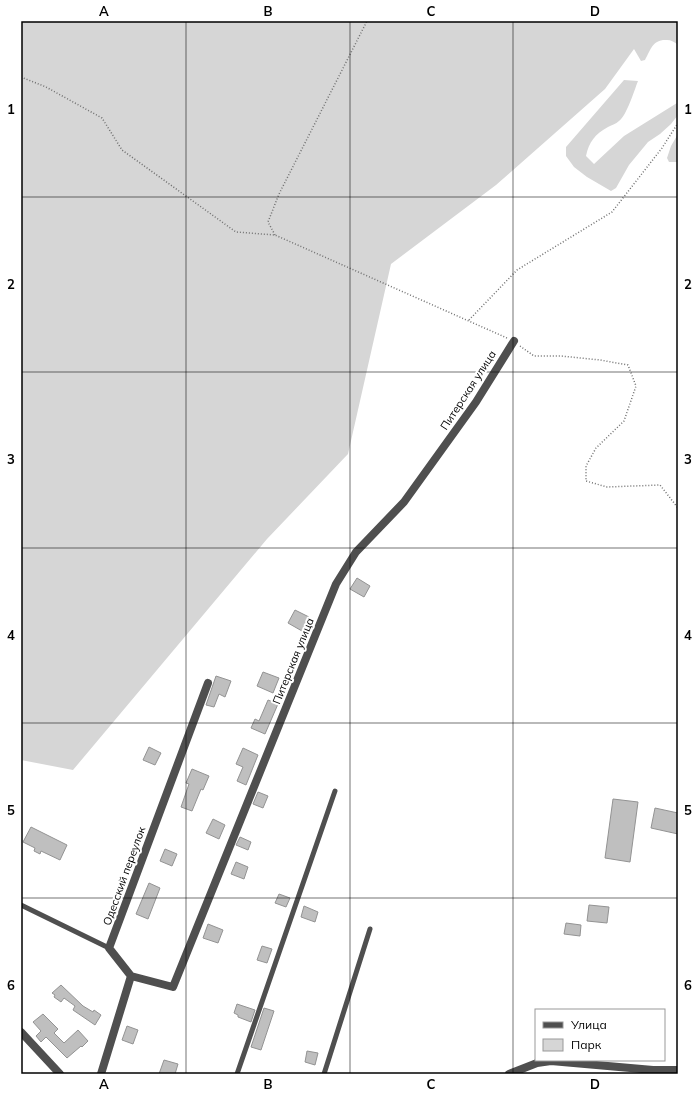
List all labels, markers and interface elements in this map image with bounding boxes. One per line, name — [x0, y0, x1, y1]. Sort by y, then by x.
text: A — [99, 3, 109, 19]
text: B — [264, 3, 273, 19]
text: C — [427, 3, 436, 19]
text: D — [590, 3, 600, 19]
text: 1 — [7, 101, 15, 117]
text: 1 — [684, 101, 692, 117]
text: 2 — [7, 276, 15, 292]
text: 2 — [684, 276, 692, 292]
street label: Питерская улица — [437, 348, 499, 432]
text: 3 — [7, 451, 15, 467]
text: 3 — [684, 451, 692, 467]
street label: Питерская улица — [269, 616, 317, 706]
text: 4 — [7, 627, 15, 643]
text: 4 — [684, 627, 692, 643]
text: 5 — [7, 802, 15, 818]
text: 5 — [684, 802, 692, 818]
street label: Одесский переулок — [100, 825, 148, 927]
text: 6 — [7, 977, 15, 993]
text: 6 — [684, 977, 692, 993]
legend — [535, 1009, 665, 1061]
text: Улица — [570, 1017, 607, 1032]
text: Парк — [571, 1037, 602, 1052]
text: A — [99, 1076, 109, 1092]
text: B — [264, 1076, 273, 1092]
text: C — [427, 1076, 436, 1092]
text: D — [590, 1076, 600, 1092]

